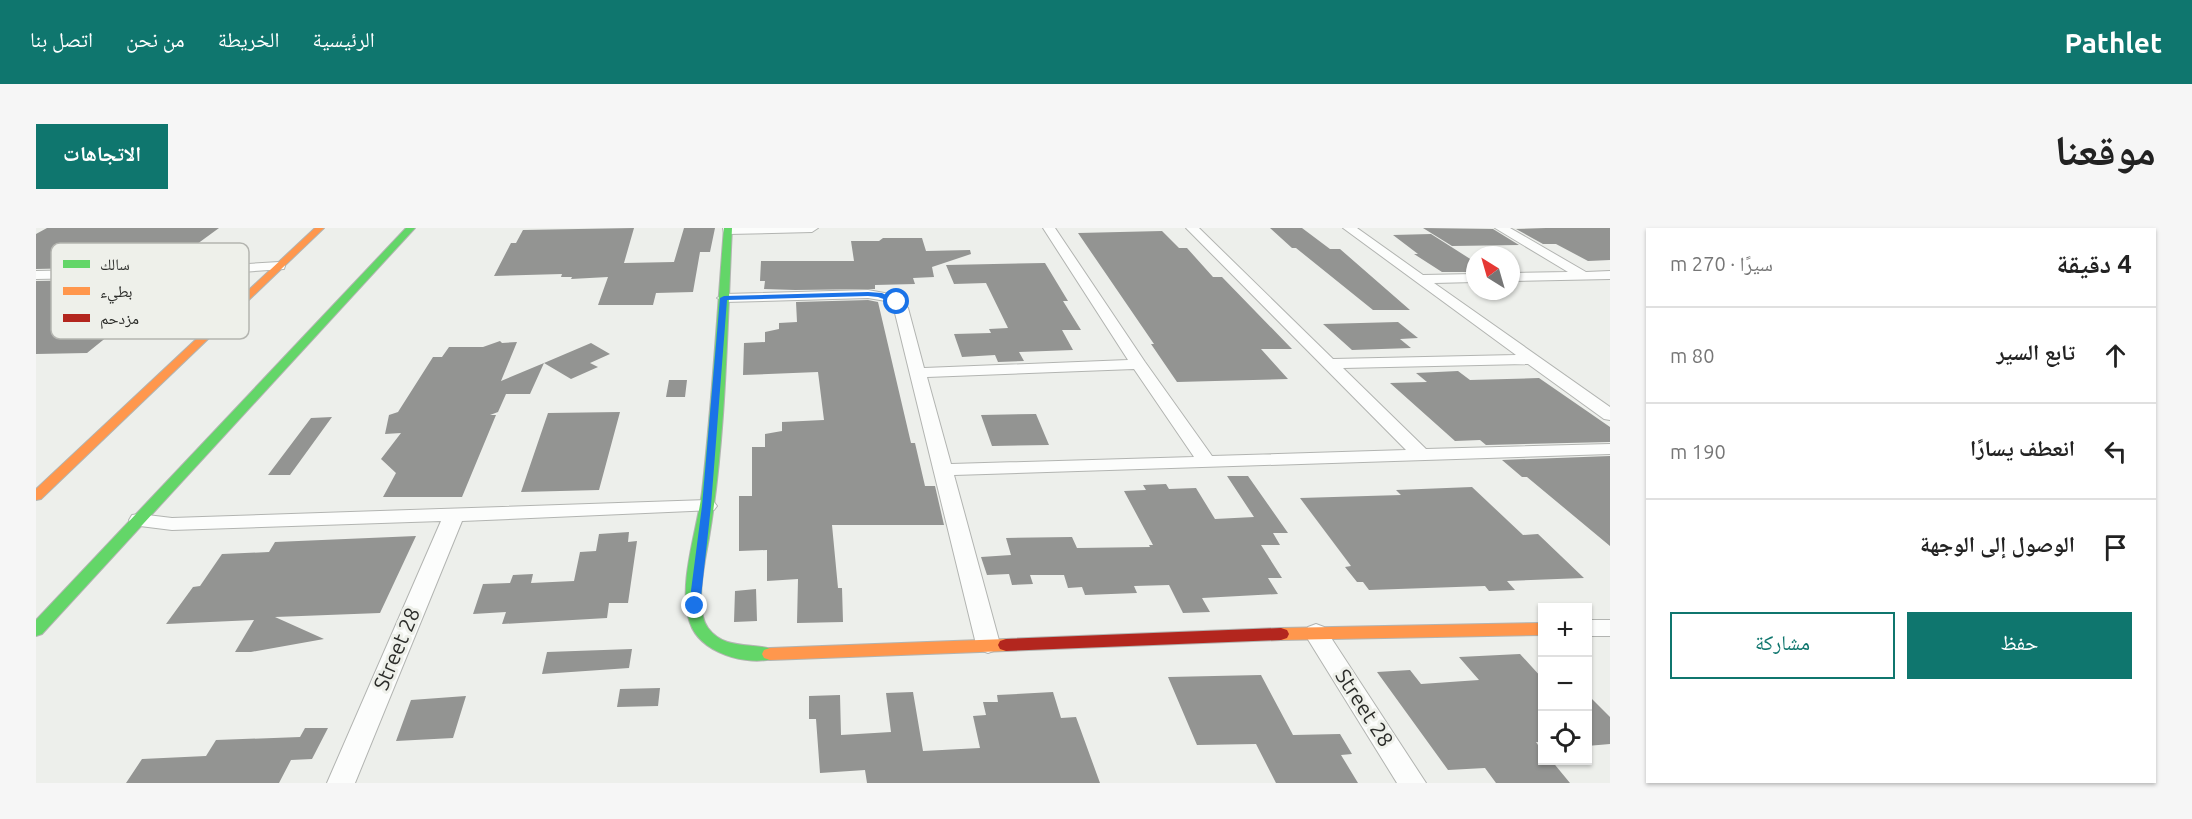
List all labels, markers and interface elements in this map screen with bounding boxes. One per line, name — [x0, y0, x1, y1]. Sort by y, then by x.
text: اتصل بنا — [30, 27, 93, 51]
text: من نحن — [126, 27, 185, 51]
text: الخريطة — [218, 27, 280, 51]
text: الرئيسية — [313, 27, 375, 51]
text: Pathlet — [2064, 27, 2162, 58]
button: الاتجاهات — [36, 124, 168, 189]
text: موقعنا — [2055, 126, 2156, 173]
legend — [51, 243, 249, 339]
north arrow — [1466, 246, 1520, 300]
text: 4 دقيقة — [2057, 249, 2132, 278]
text: سيرًا · 270 m — [1670, 252, 1773, 275]
text: سالك — [100, 255, 130, 273]
text: بطيء — [100, 282, 132, 304]
route start — [883, 288, 909, 314]
text: مزدحم — [100, 309, 139, 329]
text: تابع السير — [1996, 339, 2075, 364]
icon: ahead — [2099, 339, 2132, 372]
text: 80 m — [1670, 344, 1714, 367]
text: انعطف يسارًا — [1970, 435, 2075, 460]
icon: left — [2099, 435, 2132, 468]
text: 190 m — [1670, 440, 1726, 463]
text: الوصول إلى الوجهة — [1920, 531, 2075, 556]
icon: arrive — [2099, 531, 2132, 564]
route end — [681, 592, 707, 618]
map controls — [1538, 603, 1592, 765]
button: + — [1538, 603, 1592, 657]
street label: Street 28 — [368, 604, 424, 693]
button: مشاركة — [1670, 612, 1895, 679]
button: حفظ — [1907, 612, 2132, 679]
button: − — [1538, 657, 1592, 711]
street label: Street 28 — [1331, 664, 1399, 751]
button: locate — [1538, 711, 1592, 765]

